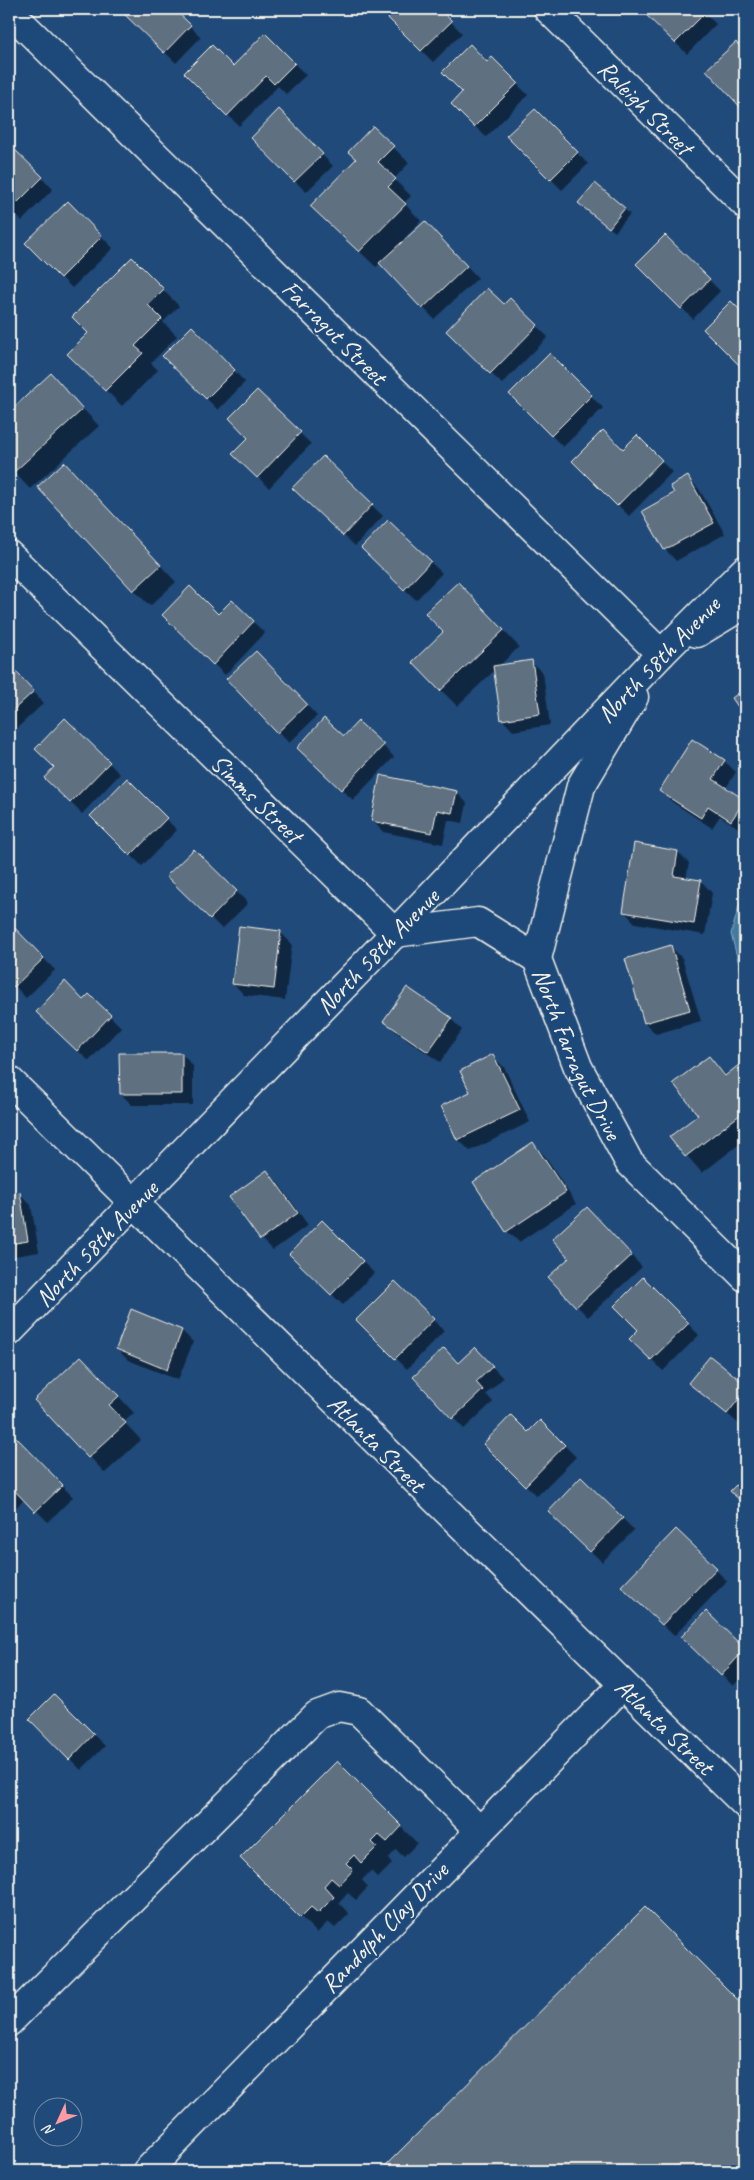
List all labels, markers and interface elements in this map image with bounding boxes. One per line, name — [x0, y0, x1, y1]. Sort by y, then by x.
street label: Raleigh Street — [591, 53, 702, 165]
street label: Farragut Street — [275, 273, 396, 394]
street label: North 58th Avenue — [590, 588, 729, 730]
street label: Simms Street — [204, 747, 312, 853]
street label: North 58th Avenue — [309, 880, 448, 1022]
street label: North Farragut Drive — [525, 963, 630, 1147]
street label: North 58th Avenue — [28, 1172, 167, 1314]
street label: Atlanta Street — [321, 1388, 434, 1501]
street label: Atlanta Street — [608, 1672, 723, 1784]
street label: Randolph Clay Drive — [314, 1854, 457, 2000]
north arrow — [32, 2098, 82, 2148]
text: N — [38, 2120, 58, 2140]

